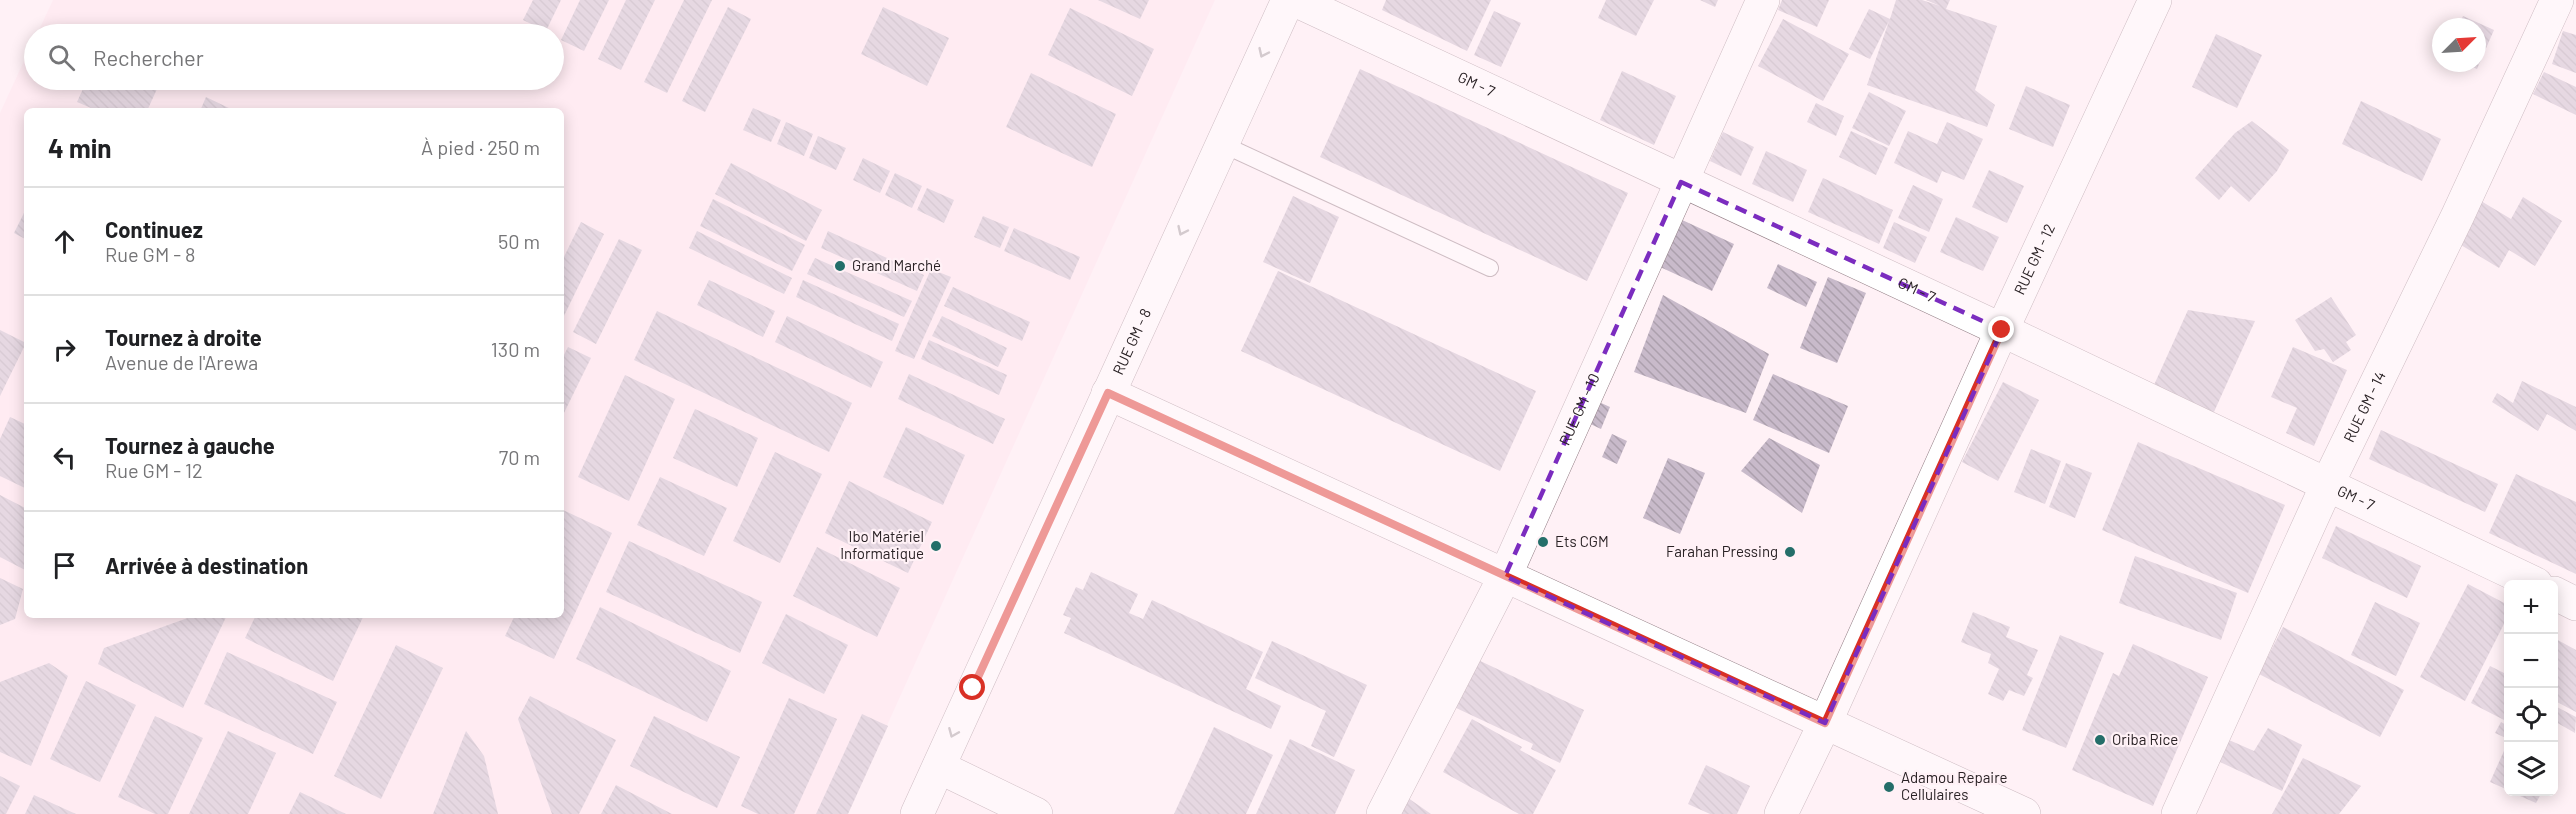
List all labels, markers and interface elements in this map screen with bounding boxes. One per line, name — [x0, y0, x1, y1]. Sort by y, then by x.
north arrow — [2432, 18, 2486, 72]
search box — [24, 24, 564, 90]
icon: search — [45, 41, 78, 74]
text: Rechercher — [93, 44, 204, 70]
one-way arrow — [1259, 47, 1271, 58]
street label: GM - 7 — [1455, 67, 1498, 100]
text: 4 min — [48, 132, 112, 163]
text: À pied · 250 m — [421, 135, 540, 159]
text: Continuez — [105, 216, 203, 242]
street label: RUE GM - 12 — [2010, 221, 2058, 297]
one-way arrow — [1178, 224, 1190, 235]
icon: ahead — [48, 225, 81, 258]
text: 50 m — [498, 229, 540, 253]
text: Rue GM - 8 — [105, 242, 195, 266]
place label: Grand Marché — [852, 256, 941, 274]
marker: Grand Marché — [833, 259, 847, 273]
street label: GM - 7 — [1896, 273, 1939, 306]
street label: RUE GM - 8 — [1108, 305, 1154, 377]
route end — [1988, 316, 2014, 342]
text: Tournez à droite — [105, 324, 262, 350]
icon: right — [48, 333, 81, 366]
text: 130 m — [491, 337, 540, 361]
text: Avenue de l'Arewa — [105, 350, 258, 374]
street label: RUE GM - 14 — [2339, 368, 2389, 445]
street label: RUE GM - 10 — [1555, 370, 1603, 448]
text: Tournez à gauche — [105, 432, 275, 458]
icon: left — [48, 441, 81, 474]
text: 70 m — [499, 445, 540, 469]
text: Rue GM - 12 — [105, 458, 203, 482]
street label: GM - 7 — [2335, 481, 2378, 514]
place label: Ibo Matériel Informatique — [840, 527, 924, 562]
place label: Ets CGM — [1555, 532, 1609, 550]
marker: Ets CGM — [1536, 535, 1550, 549]
marker: Ibo Matériel Informatique — [929, 539, 943, 553]
place label: Farahan Pressing — [1666, 542, 1778, 560]
marker: Farahan Pressing — [1783, 545, 1797, 559]
icon: arrive — [48, 549, 81, 582]
text: Arrivée à destination — [105, 552, 308, 578]
map controls — [2504, 580, 2558, 796]
button: + — [2504, 580, 2558, 634]
button: − — [2504, 634, 2558, 688]
route start — [959, 674, 985, 700]
button: locate — [2504, 688, 2558, 742]
one-way arrow — [948, 726, 960, 737]
place label: Oriba Rice — [2112, 730, 2178, 748]
marker: Oriba Rice — [2093, 733, 2107, 747]
button: layers — [2504, 742, 2558, 796]
place label: Adamou Repaire Cellulaires — [1901, 768, 2008, 803]
marker: Adamou Repaire Cellulaires — [1882, 780, 1896, 794]

